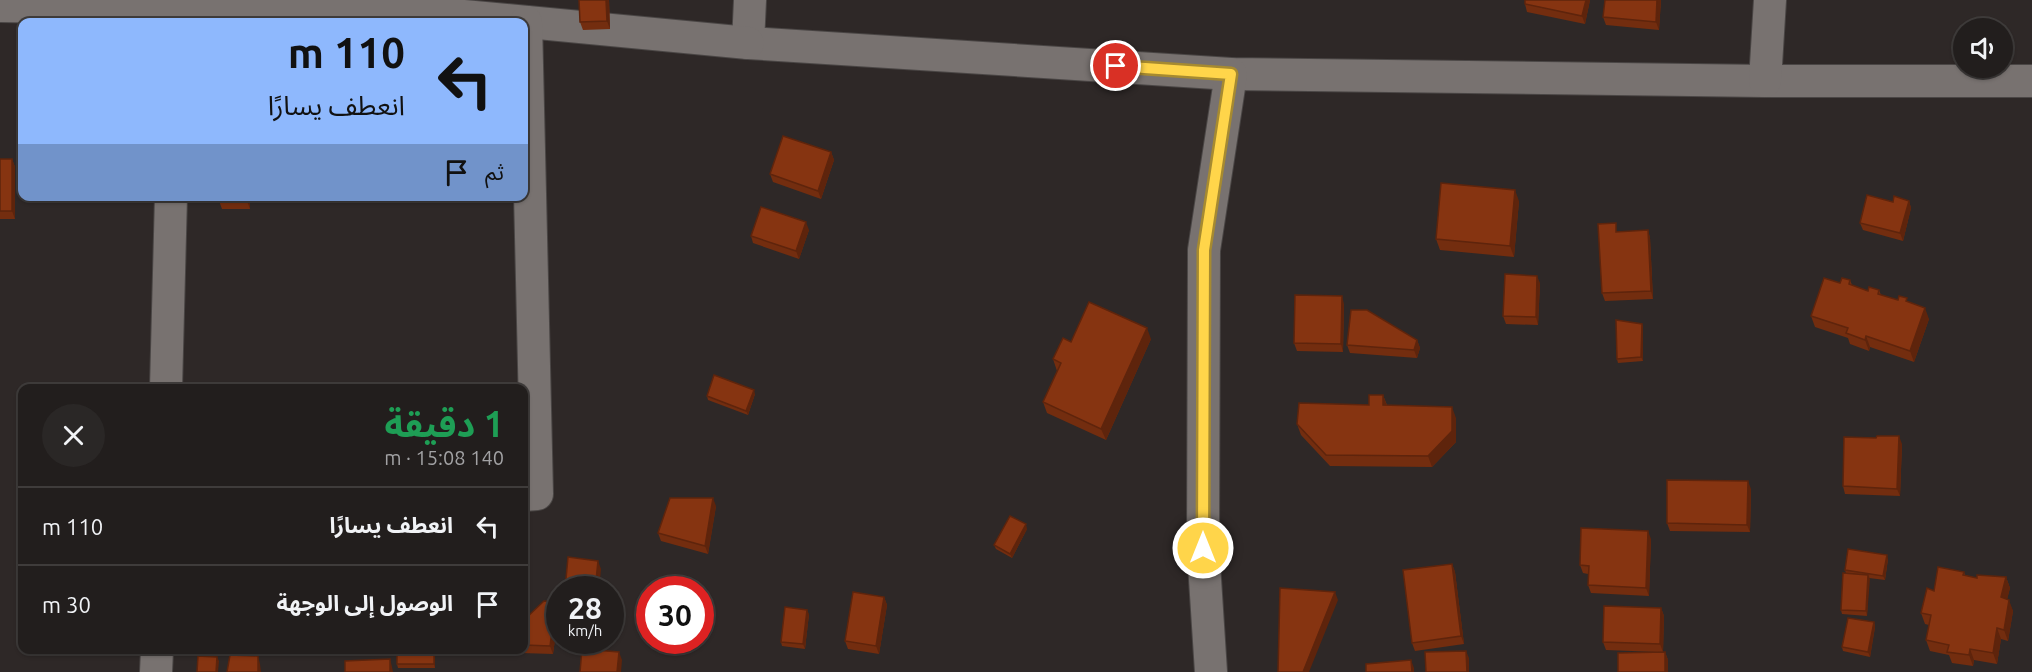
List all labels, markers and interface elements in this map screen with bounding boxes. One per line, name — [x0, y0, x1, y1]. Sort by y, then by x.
map controls — [1953, 18, 2013, 78]
button: sound — [1953, 18, 2013, 78]
text: 110 m — [288, 29, 405, 76]
pin — [1090, 40, 1141, 91]
icon: left — [426, 42, 504, 120]
icon: arrive — [1099, 49, 1132, 82]
text: انعطف يسارًا — [268, 90, 405, 120]
icon: arrive — [440, 156, 473, 189]
text: ثم — [485, 159, 504, 184]
text: 1 دقيقة — [385, 403, 504, 444]
button: close — [42, 404, 105, 467]
text: 140 m · 15:08 — [384, 446, 504, 469]
icon: left — [471, 510, 504, 543]
text: انعطف يسارًا — [330, 512, 453, 537]
text: 110 m — [42, 514, 103, 539]
position arrow — [1171, 516, 1235, 580]
speed limit sign: 30 — [636, 576, 714, 654]
icon: arrive — [471, 588, 504, 621]
text: الوصول إلى الوجهة — [276, 590, 453, 615]
text: 28 — [568, 591, 602, 625]
text: 30 m — [42, 592, 91, 617]
text: km/h — [568, 622, 602, 639]

